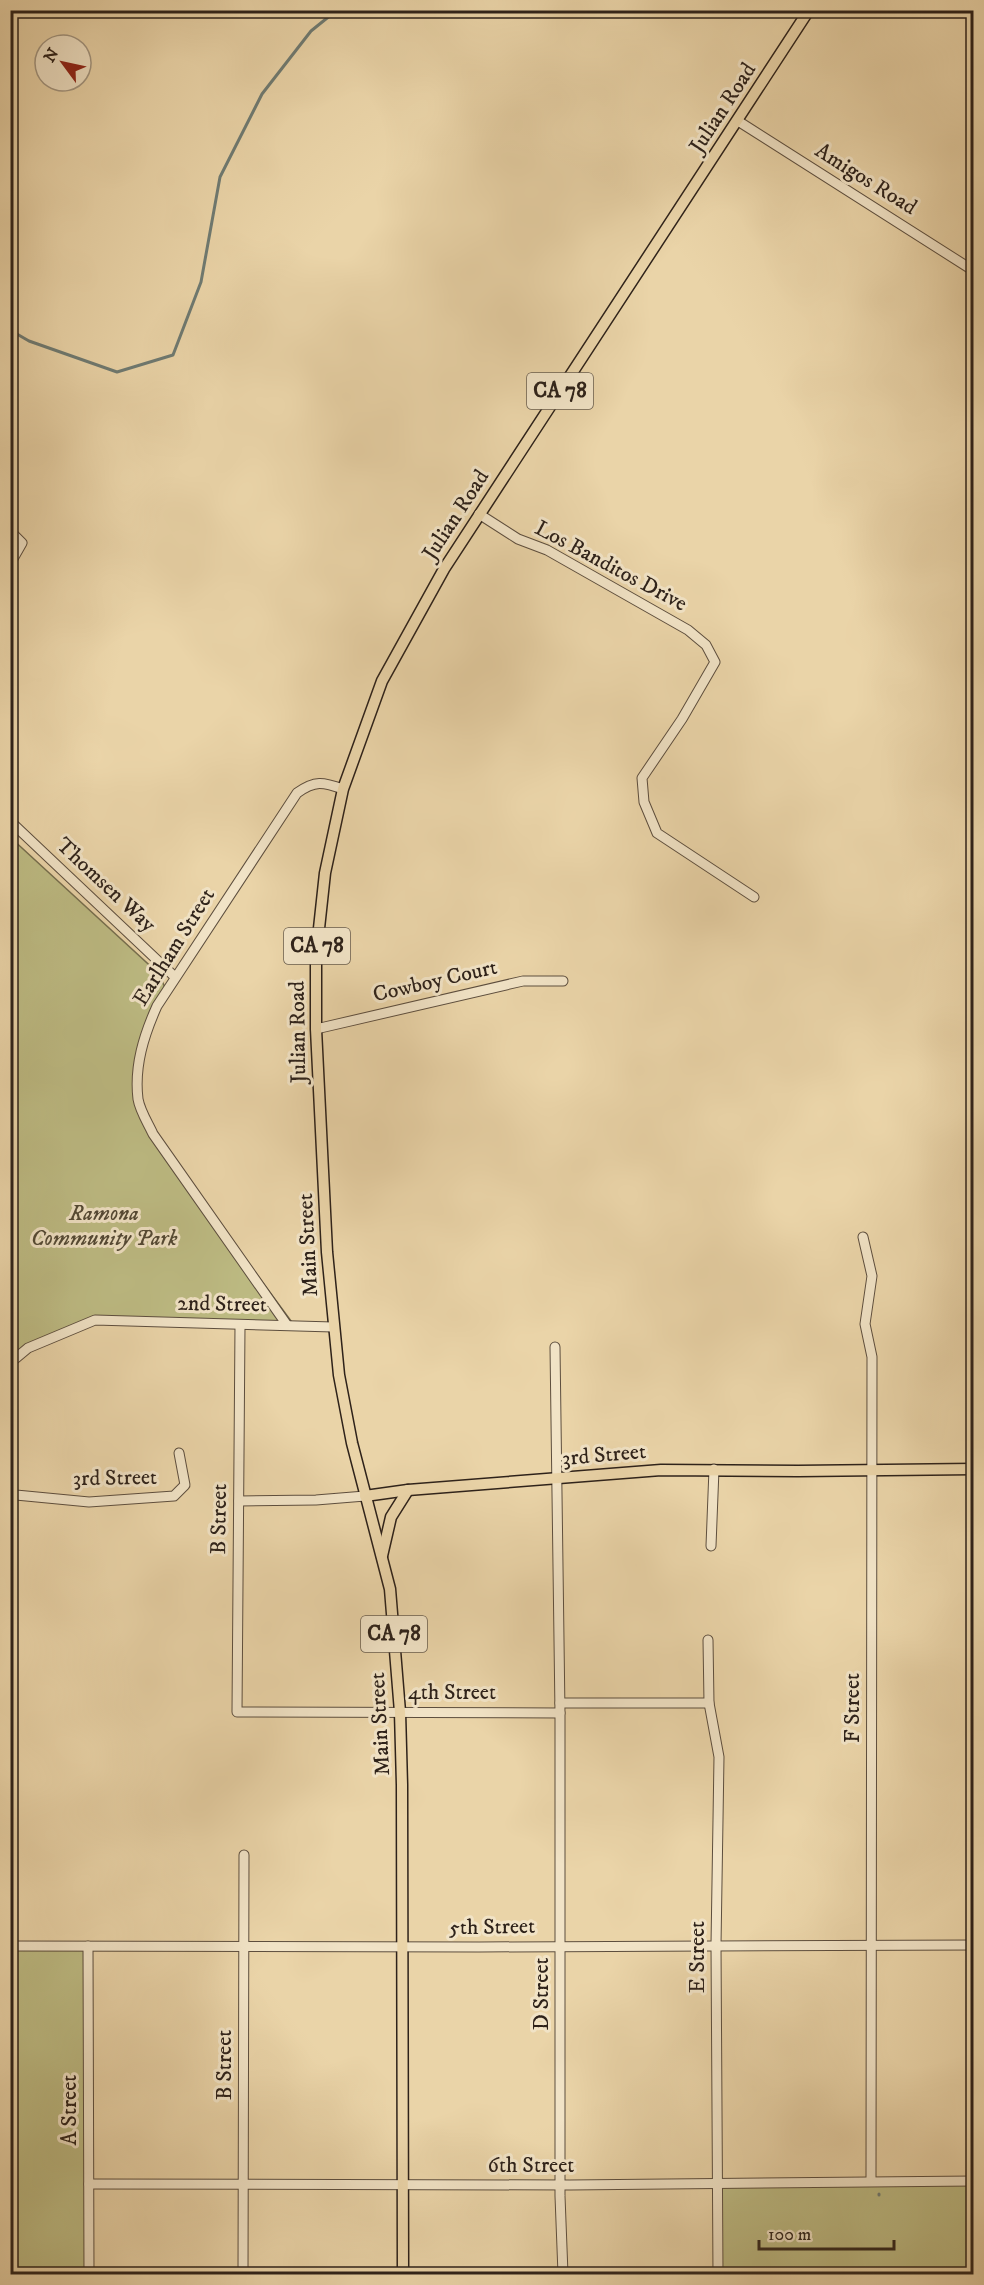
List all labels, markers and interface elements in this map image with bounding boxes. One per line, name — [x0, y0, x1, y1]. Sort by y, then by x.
north arrow — [33, 33, 93, 93]
text: N — [39, 44, 63, 66]
street label: Julian Road — [683, 58, 762, 160]
street label: Amigos Road — [810, 137, 922, 221]
road number: CA 78 — [527, 373, 593, 409]
street label: Julian Road — [416, 465, 495, 567]
street label: Los Banditos Drive — [530, 514, 692, 618]
street label: Thomsen Way — [51, 832, 162, 938]
street label: Earlham Street — [127, 883, 221, 1011]
road number: CA 78 — [284, 928, 350, 964]
street label: Cowboy Court — [370, 954, 500, 1008]
street label: Julian Road — [284, 981, 312, 1085]
street label: Main Street — [292, 1193, 324, 1297]
park label: Ramona Community Park — [31, 1200, 178, 1252]
street label: 2nd Street — [177, 1290, 267, 1318]
street label: 3rd Street — [561, 1438, 647, 1472]
street label: 3rd Street — [73, 1464, 157, 1492]
street label: B Street — [205, 1483, 233, 1555]
road number: CA 78 — [361, 1616, 427, 1652]
street label: Main Street — [364, 1672, 396, 1776]
street label: F Street — [839, 1673, 866, 1743]
street label: 4th Street — [408, 1679, 496, 1706]
street label: 5th Street — [449, 1913, 535, 1941]
street label: E Street — [684, 1921, 711, 1993]
street label: D Street — [528, 1957, 555, 2031]
street label: B Street — [211, 2030, 238, 2100]
street label: A Street — [56, 2075, 83, 2145]
street label: 6th Street — [488, 2152, 574, 2179]
scale bar — [759, 2213, 894, 2251]
text: 100 m — [768, 2224, 811, 2246]

